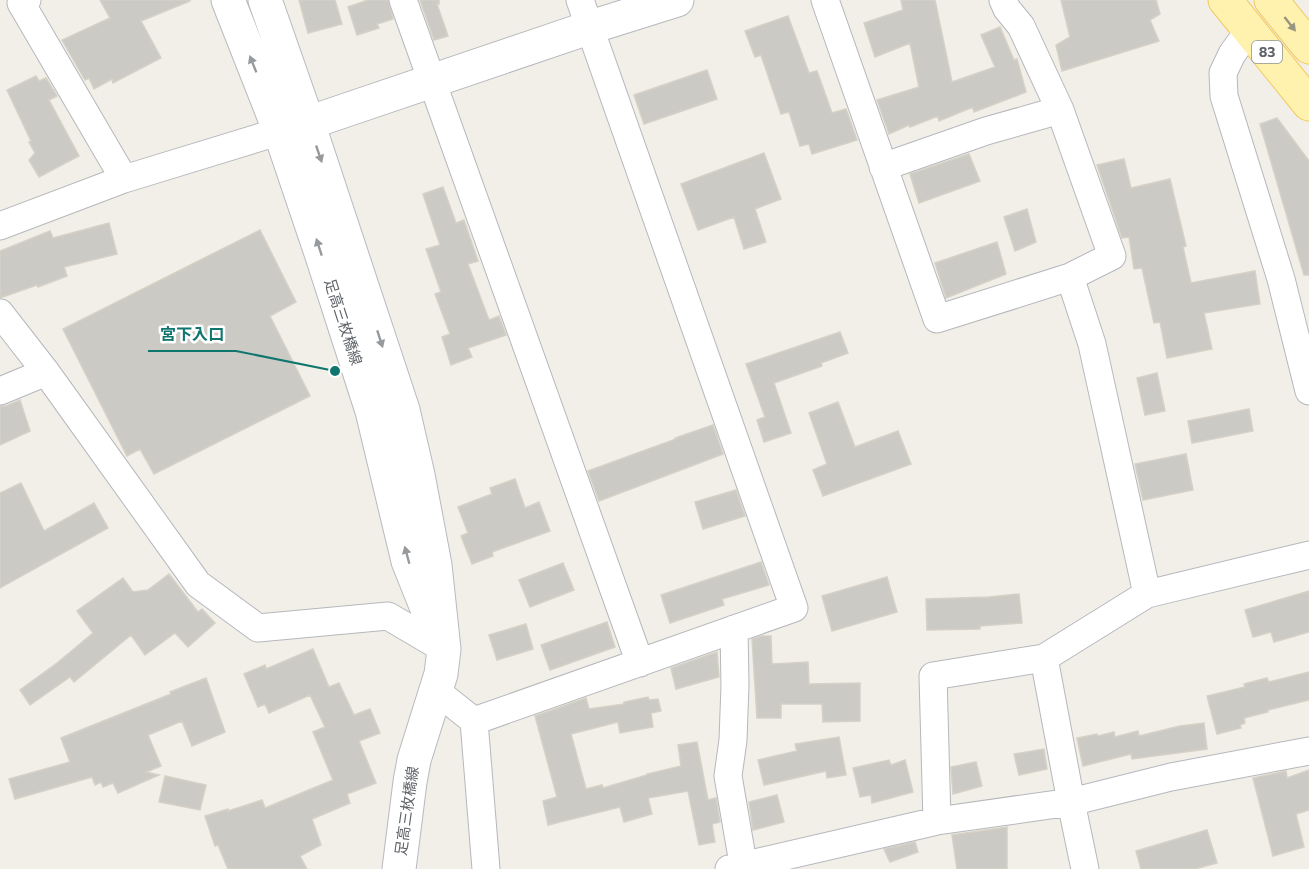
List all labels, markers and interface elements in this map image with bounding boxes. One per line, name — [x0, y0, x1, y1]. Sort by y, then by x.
one-way arrow — [1284, 16, 1296, 31]
road number: 83 — [1252, 41, 1282, 63]
one-way arrow — [248, 54, 258, 72]
one-way arrow — [315, 145, 324, 163]
one-way arrow — [313, 238, 323, 256]
street label: 足高三枚橋線 — [321, 276, 366, 367]
callout: 宮下入口 — [148, 317, 236, 351]
text: 宮下入口 — [160, 324, 224, 343]
one-way arrow — [376, 330, 386, 348]
one-way arrow — [402, 546, 412, 565]
street label: 足高三枚橋線 — [391, 765, 421, 857]

